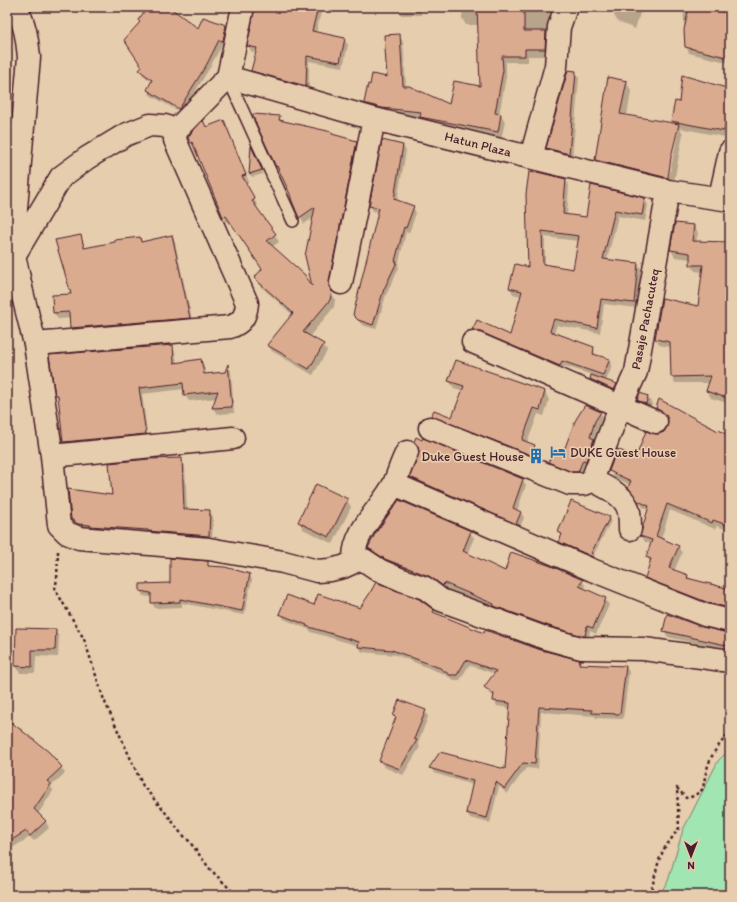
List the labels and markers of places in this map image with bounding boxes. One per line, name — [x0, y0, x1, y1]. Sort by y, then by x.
hotel icon: DUKE Guest House — [549, 443, 567, 461]
place label: DUKE Guest House — [570, 445, 676, 460]
building icon: Duke Guest House — [527, 447, 545, 465]
place label: Duke Guest House — [422, 449, 524, 464]

